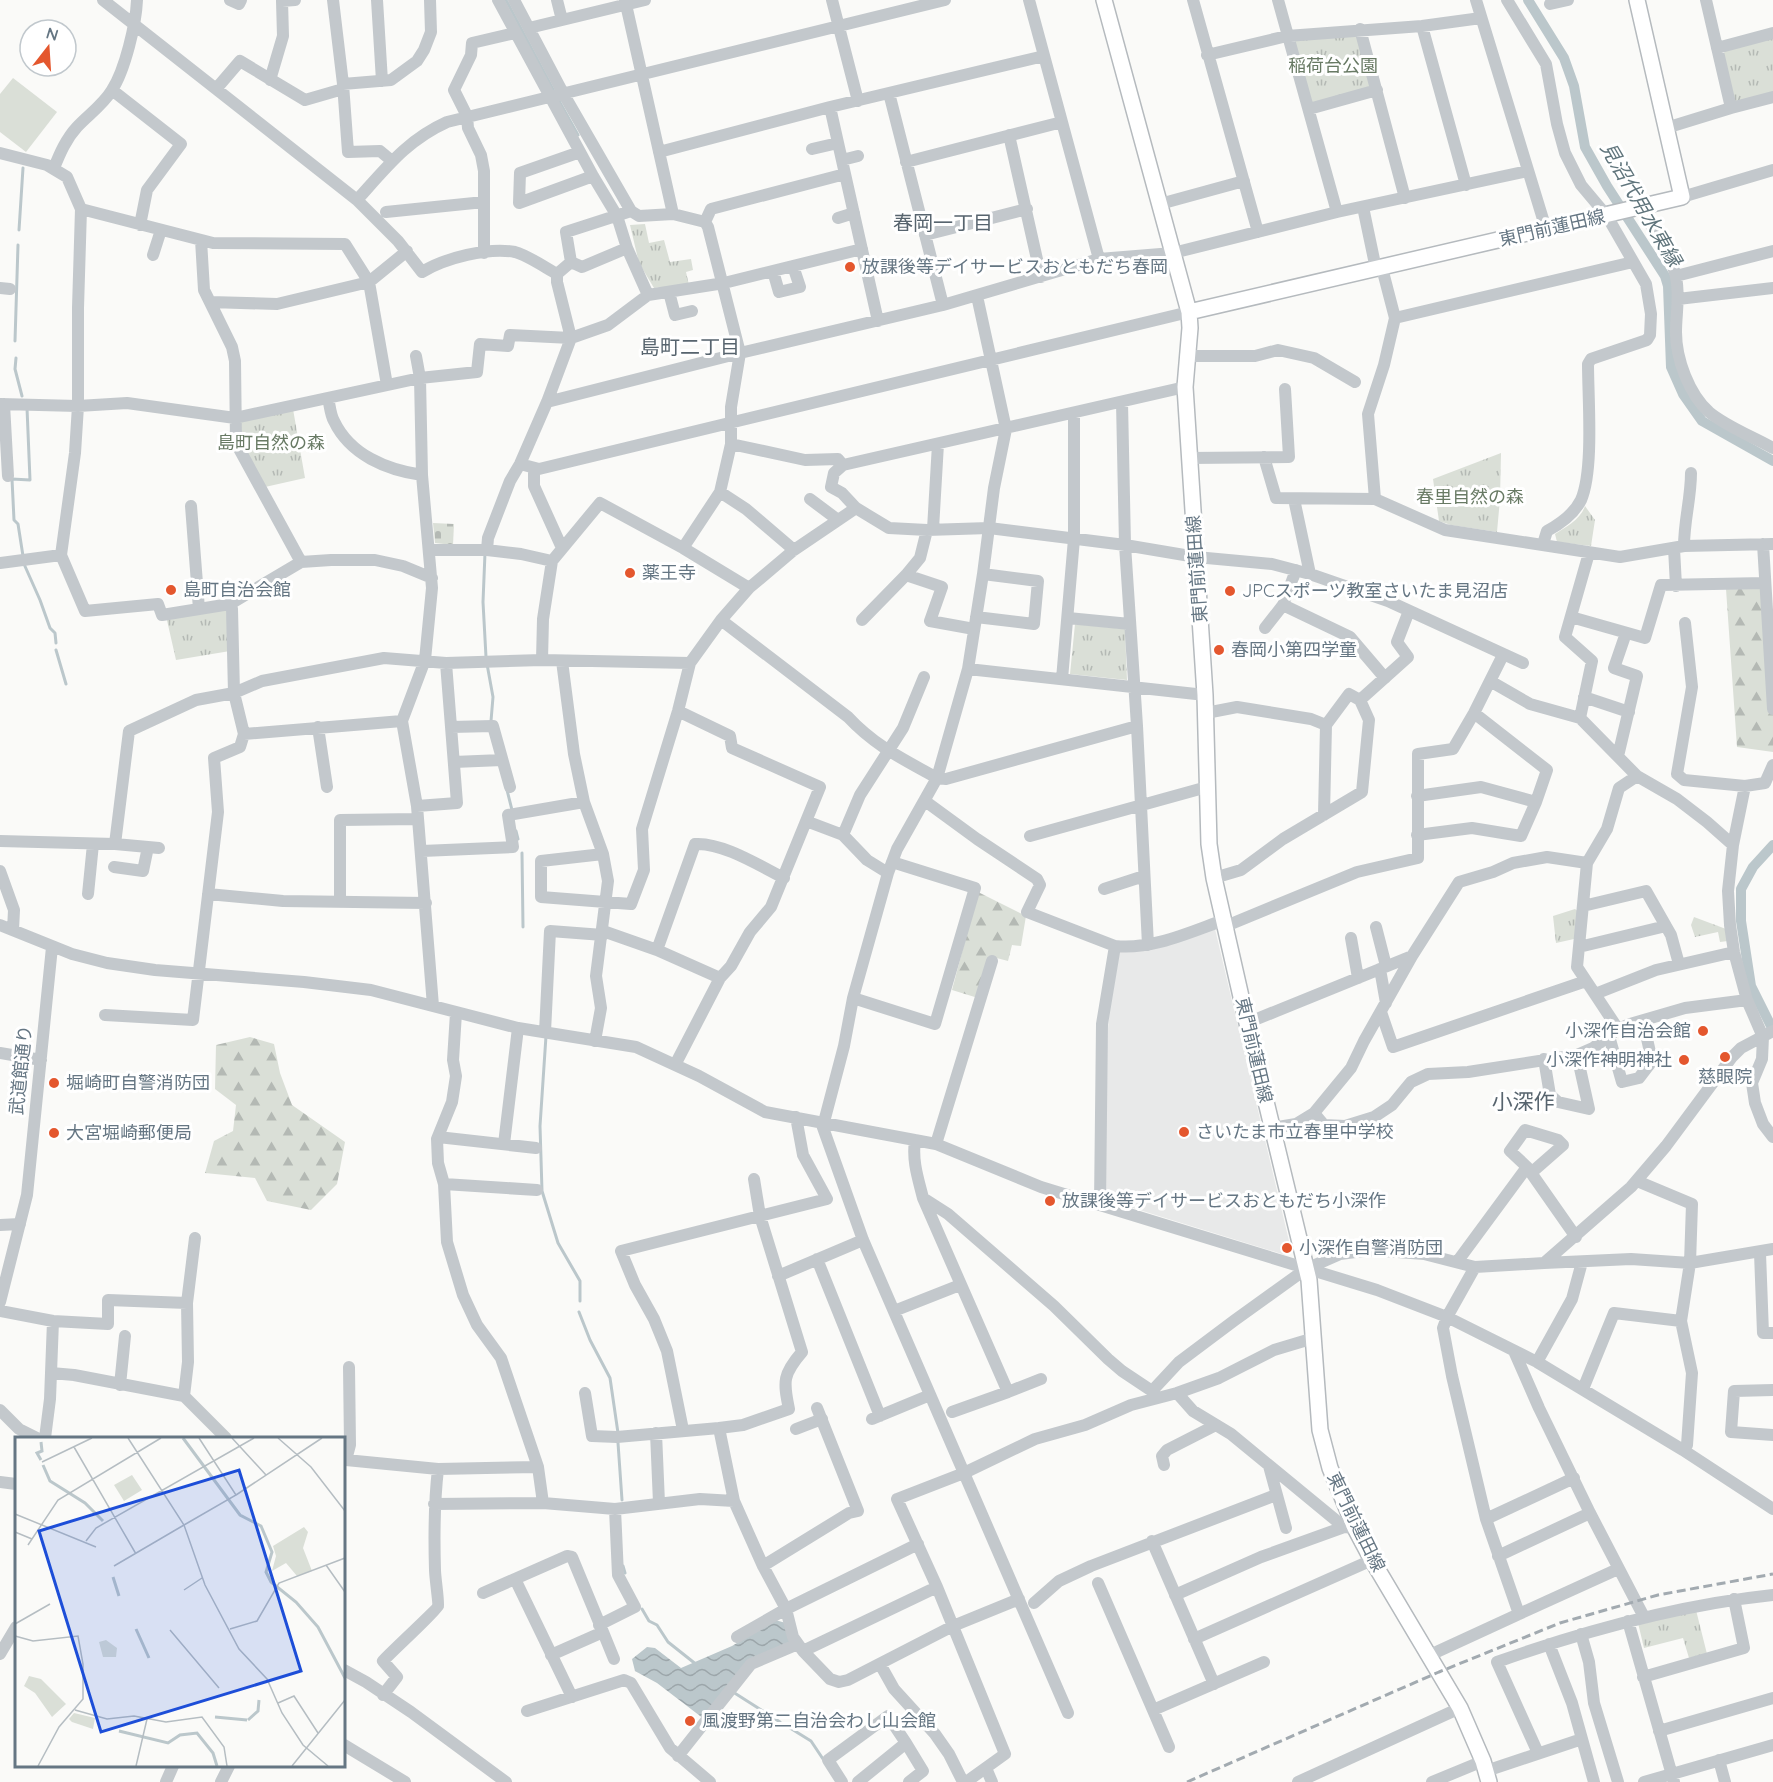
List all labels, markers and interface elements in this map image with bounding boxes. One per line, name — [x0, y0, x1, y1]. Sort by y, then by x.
north arrow — [18, 18, 78, 78]
text: N — [44, 22, 61, 45]
park label: 稲荷台公園 — [1288, 54, 1378, 77]
water label: 見沼代用水東縁 — [1596, 137, 1688, 272]
street label: 東門前蓮田線 — [1497, 204, 1607, 251]
district label: 春岡一丁目 — [893, 210, 993, 235]
place label: 放課後等デイサービスおともだち春岡 — [862, 255, 1168, 278]
marker: 放課後等デイサービスおともだち春岡 — [843, 260, 857, 274]
district label: 島町二丁目 — [640, 334, 740, 359]
park label: 島町自然の森 — [217, 431, 325, 454]
park label: 春里自然の森 — [1416, 485, 1524, 508]
street label: 東門前蓮田線 — [1181, 514, 1212, 624]
place label: 薬王寺 — [642, 561, 696, 584]
marker: 薬王寺 — [623, 566, 637, 580]
place label: 島町自治会館 — [183, 578, 291, 601]
place label: JPCスポーツ教室さいたま見沼店 — [1242, 579, 1508, 602]
marker: 島町自治会館 — [164, 583, 178, 597]
marker: JPCスポーツ教室さいたま見沼店 — [1223, 584, 1237, 598]
place label: 春岡小第四学童 — [1231, 638, 1357, 661]
marker: 春岡小第四学童 — [1212, 643, 1226, 657]
street label: 東門前蓮田線 — [1231, 995, 1278, 1105]
place label: 小深作自治会館 — [1565, 1019, 1691, 1042]
street label: 武道館通り — [4, 1024, 37, 1116]
marker: 小深作自治会館 — [1696, 1024, 1710, 1038]
place label: 小深作神明神社 — [1546, 1048, 1672, 1071]
marker: 慈眼院 — [1718, 1050, 1732, 1064]
marker: 小深作神明神社 — [1677, 1053, 1691, 1067]
place label: 慈眼院 — [1698, 1065, 1752, 1088]
place label: 堀崎町自警消防団 — [66, 1071, 210, 1094]
marker: 堀崎町自警消防団 — [47, 1076, 61, 1090]
district label: 小深作 — [1492, 1088, 1555, 1114]
place label: さいたま市立春里中学校 — [1196, 1120, 1393, 1143]
place label: 大宮堀崎郵便局 — [66, 1121, 192, 1144]
marker: さいたま市立春里中学校 — [1177, 1125, 1191, 1139]
marker: 大宮堀崎郵便局 — [47, 1126, 61, 1140]
place label: 放課後等デイサービスおともだち小深作 — [1062, 1189, 1386, 1212]
marker: 放課後等デイサービスおともだち小深作 — [1043, 1194, 1057, 1208]
place label: 小深作自警消防団 — [1299, 1236, 1443, 1259]
marker: 小深作自警消防団 — [1280, 1241, 1294, 1255]
inset map — [15, 1437, 345, 1767]
street label: 東門前蓮田線 — [1322, 1468, 1390, 1575]
place label: 風渡野第二自治会わし山会館 — [702, 1709, 936, 1732]
marker: 風渡野第二自治会わし山会館 — [683, 1714, 697, 1728]

